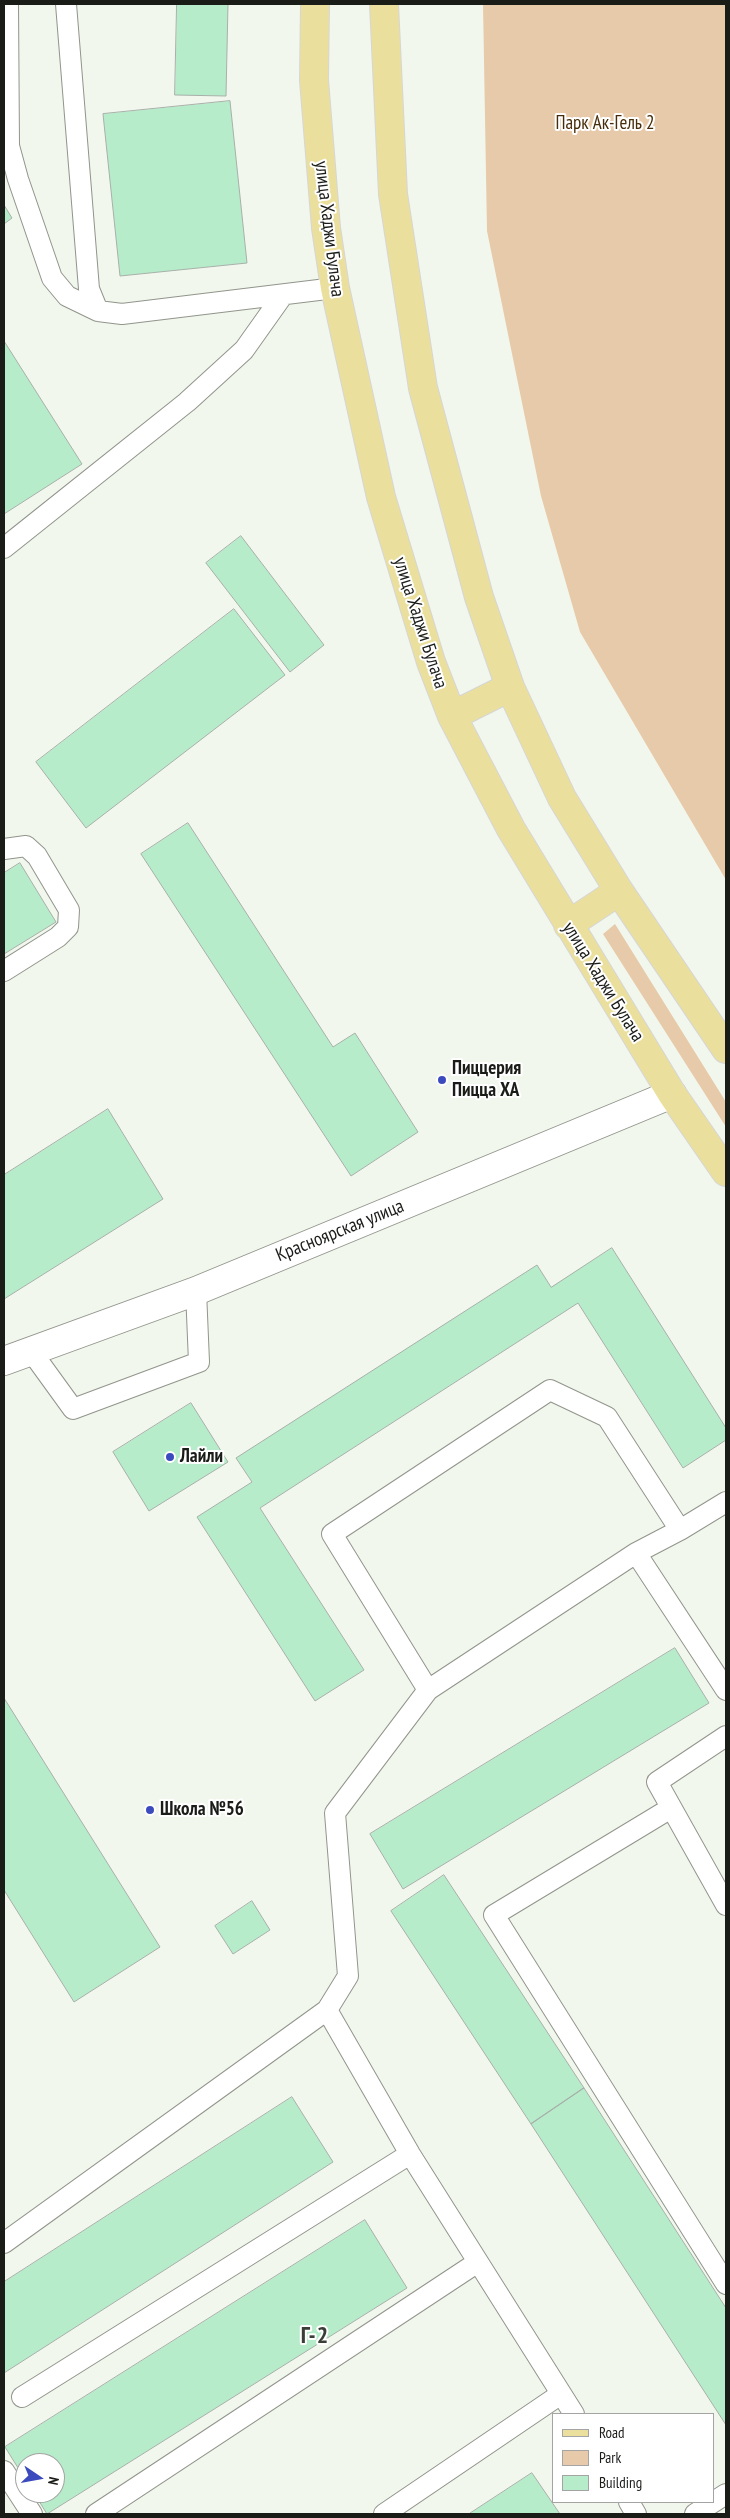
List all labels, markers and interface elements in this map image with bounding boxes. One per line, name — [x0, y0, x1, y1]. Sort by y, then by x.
park label: Парк Ак-Гель 2 — [555, 113, 655, 135]
street label: улица Хаджи Булача — [309, 160, 349, 298]
street label: улица Хаджи Булача — [388, 554, 452, 692]
street label: улица Хаджи Булача — [557, 918, 649, 1046]
place label: Пиццерия Пицца ХА — [452, 1058, 521, 1102]
marker: Пиццерия Пицца ХА — [436, 1074, 448, 1086]
street label: Красноярская улица — [273, 1195, 407, 1267]
place label: Лайли — [180, 1446, 223, 1468]
marker: Лайли — [164, 1451, 176, 1463]
place label: Школа №56 — [160, 1799, 244, 1821]
marker: Школа №56 — [144, 1804, 156, 1816]
district label: Г-2 — [300, 2322, 330, 2350]
legend — [552, 2413, 715, 2503]
text: Road — [599, 2423, 625, 2442]
text: Park — [599, 2448, 621, 2467]
north arrow — [15, 2453, 65, 2503]
text: Building — [599, 2473, 642, 2492]
text: N — [44, 2475, 63, 2486]

